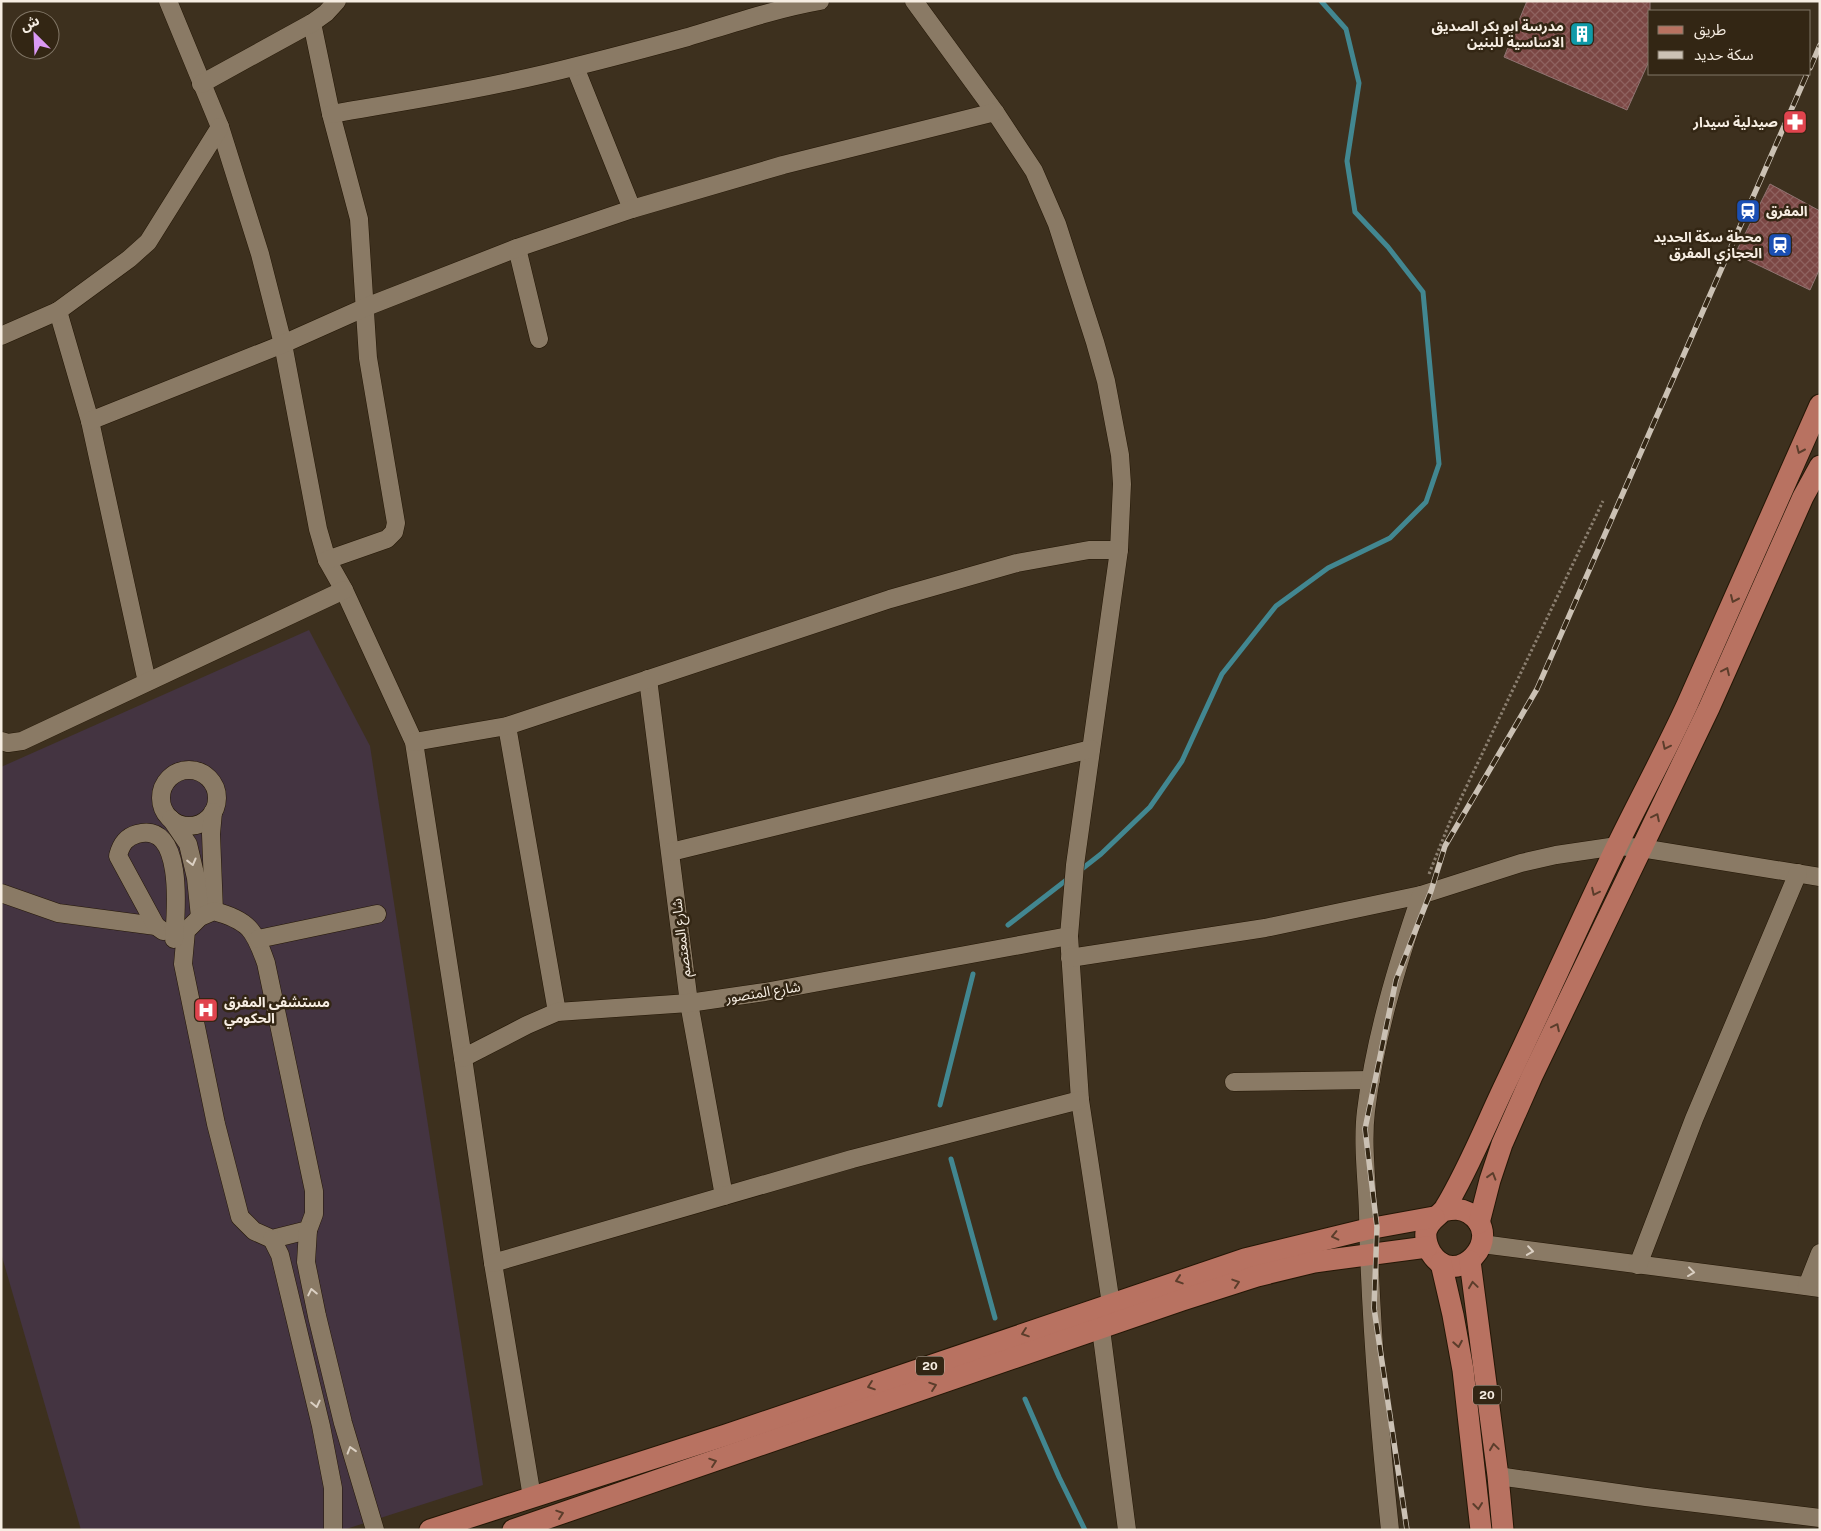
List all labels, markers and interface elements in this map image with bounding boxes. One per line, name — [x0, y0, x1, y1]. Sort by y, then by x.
north arrow — [10, 10, 60, 60]
legend — [1648, 10, 1811, 75]
text: ش — [18, 12, 42, 34]
place label: مدرسة ابو بكر الصديق الاساسية للبنين — [1432, 18, 1564, 50]
building icon: مدرسة ابو بكر الصديق الاساسية للبنين — [1569, 21, 1595, 47]
text: طريق — [1694, 21, 1726, 40]
text: سكة حديد — [1694, 46, 1754, 63]
pharmacy icon: صيدلية سيدار — [1782, 109, 1808, 135]
place label: صيدلية سيدار — [1692, 114, 1778, 131]
station icon: المفرق — [1735, 198, 1761, 224]
place label: المفرق — [1766, 203, 1808, 220]
place label: محطة سكة الحديد الحجازي المفرق — [1654, 229, 1762, 264]
station icon: محطة سكة الحديد الحجازي المفرق — [1767, 232, 1793, 258]
one-way arrow — [1795, 445, 1806, 454]
one-way arrow — [1730, 594, 1741, 603]
one-way arrow — [1720, 667, 1730, 676]
one-way arrow — [1662, 741, 1672, 750]
one-way arrow — [1649, 813, 1660, 822]
one-way arrow — [186, 857, 197, 866]
one-way arrow — [1591, 887, 1601, 896]
street label: شارع المعتصم — [668, 897, 697, 978]
street label: شارع المنصور — [723, 978, 802, 1009]
place label: مستشفى المفرق الحكومي — [224, 994, 330, 1029]
hospital icon: مستشفى المفرق الحكومي — [193, 997, 219, 1023]
one-way arrow — [1549, 1023, 1560, 1032]
one-way arrow — [1486, 1173, 1496, 1181]
one-way arrow — [1330, 1230, 1339, 1241]
one-way arrow — [1526, 1245, 1535, 1255]
one-way arrow — [1688, 1266, 1696, 1277]
one-way arrow — [1175, 1275, 1183, 1285]
one-way arrow — [1232, 1279, 1240, 1289]
one-way arrow — [1468, 1281, 1479, 1289]
one-way arrow — [307, 1287, 318, 1296]
one-way arrow — [1021, 1328, 1030, 1338]
one-way arrow — [1453, 1340, 1463, 1349]
road number: 20 — [916, 1356, 944, 1375]
one-way arrow — [868, 1380, 876, 1390]
one-way arrow — [929, 1382, 937, 1392]
road number: 20 — [1473, 1386, 1501, 1404]
one-way arrow — [310, 1400, 321, 1409]
one-way arrow — [1489, 1442, 1500, 1450]
one-way arrow — [347, 1446, 357, 1454]
one-way arrow — [709, 1457, 717, 1467]
one-way arrow — [1472, 1502, 1483, 1510]
one-way arrow — [555, 1510, 563, 1520]

